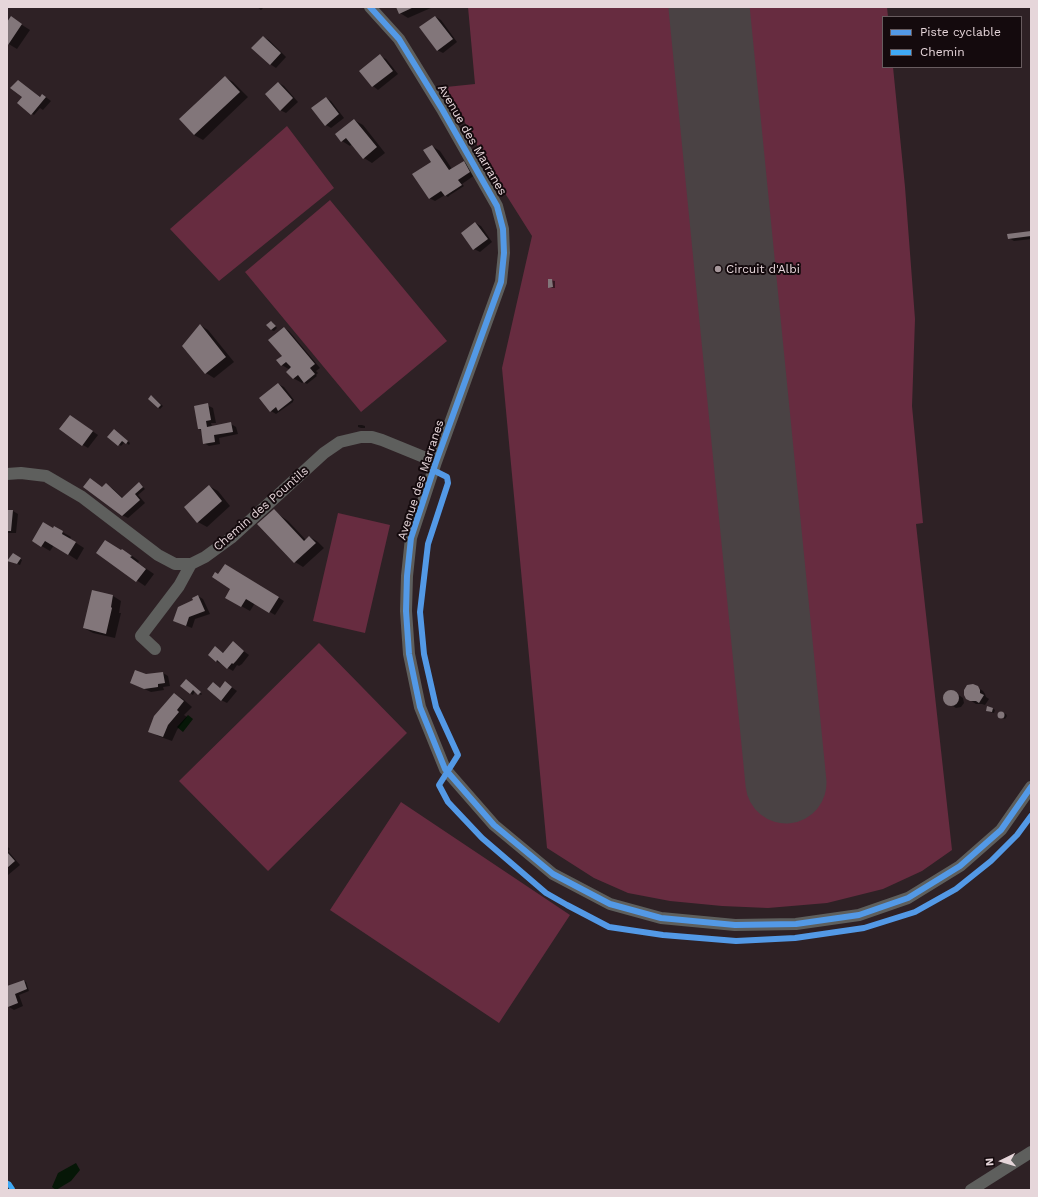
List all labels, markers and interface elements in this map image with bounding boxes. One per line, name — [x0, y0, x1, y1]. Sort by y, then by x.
legend — [882, 16, 1022, 68]
text: Piste cyclable — [920, 25, 1001, 39]
text: Chemin — [920, 45, 965, 59]
street label: Avenue des Marranes — [434, 82, 510, 198]
place label: Circuit d'Albi — [726, 262, 800, 276]
marker: Circuit d'Albi — [713, 264, 723, 274]
street label: Avenue des Marranes — [395, 418, 447, 542]
street label: Chemin des Pountils — [211, 464, 311, 554]
north arrow — [982, 1141, 1022, 1181]
text: N — [983, 1157, 996, 1167]

